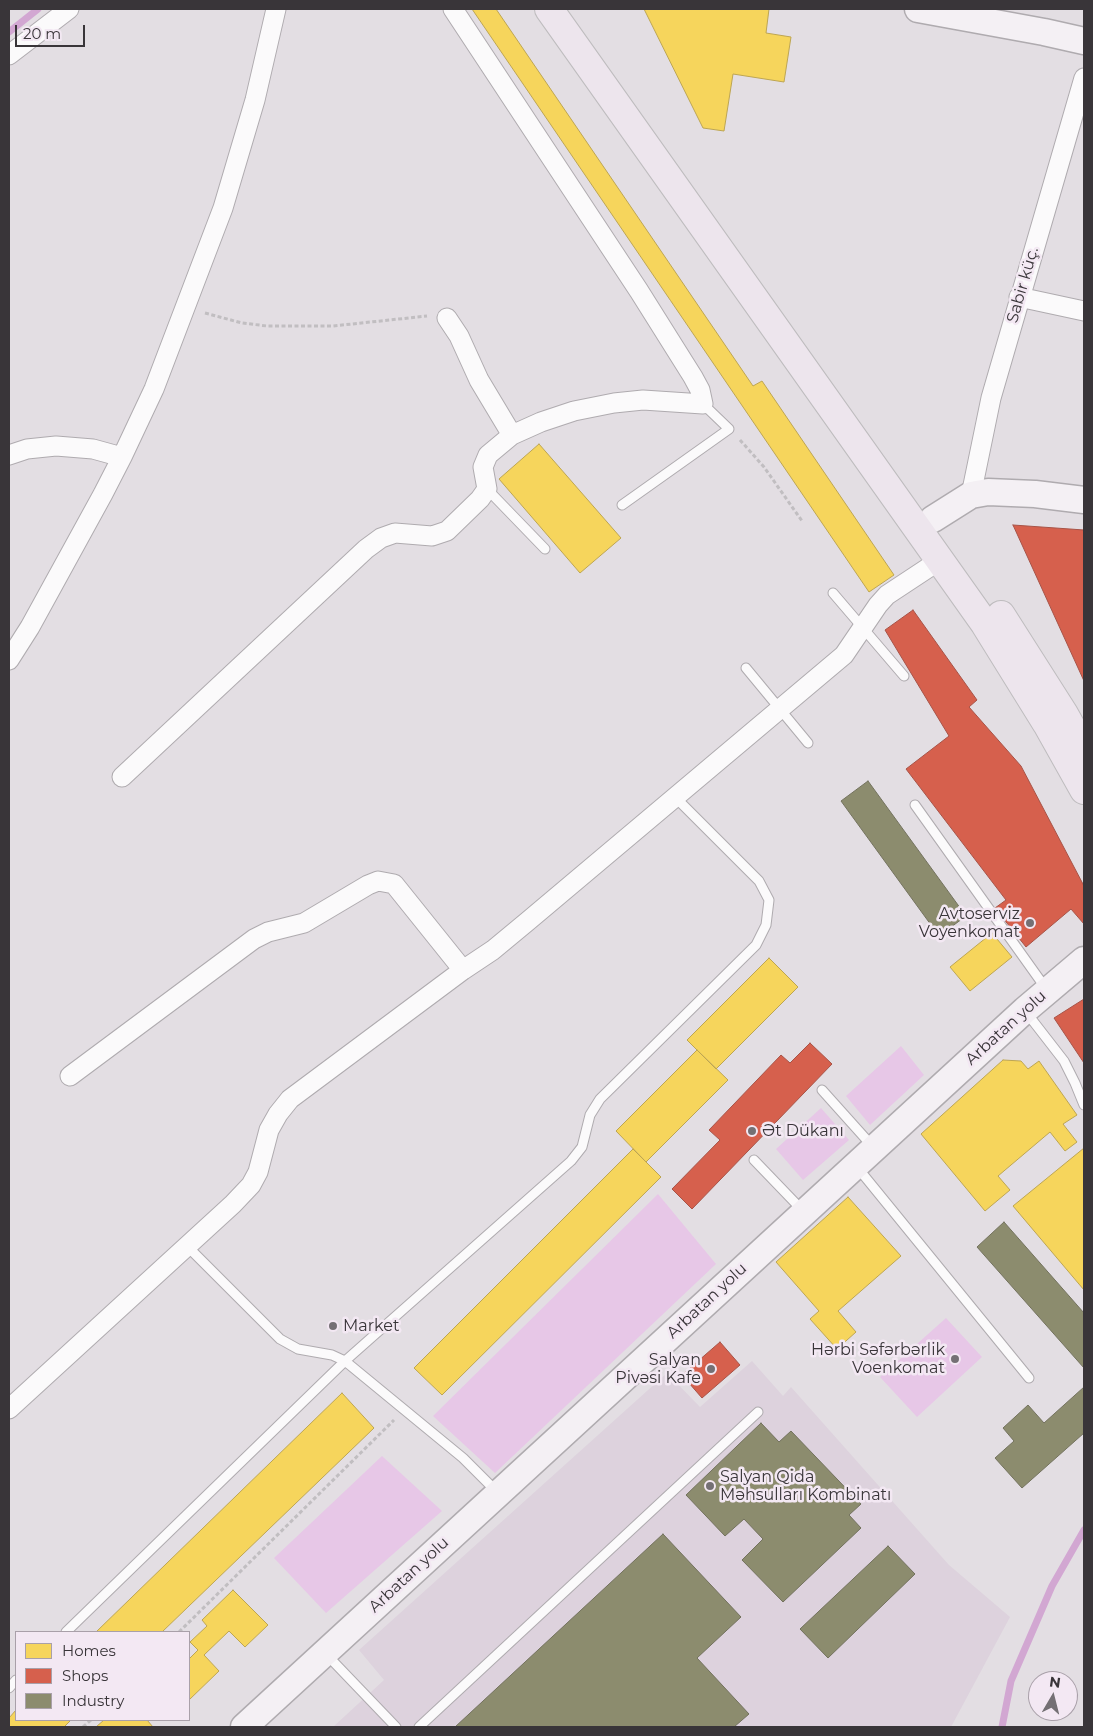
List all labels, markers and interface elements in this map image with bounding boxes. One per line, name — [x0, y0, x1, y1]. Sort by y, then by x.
scale bar — [18, 15, 88, 47]
text: 20 m — [23, 24, 61, 43]
street label: Sabir küç. — [1003, 245, 1043, 325]
place label: Avtoserviz Voyenkomat — [919, 904, 1020, 942]
marker: Avtoserviz Voyenkomat — [1024, 917, 1036, 929]
street label: Arbatan yolu — [962, 987, 1050, 1069]
place label: Ət Dükanı — [762, 1121, 844, 1141]
marker: Ət Dükanı — [746, 1125, 758, 1137]
street label: Arbatan yolu — [663, 1259, 751, 1343]
place label: Market — [343, 1316, 399, 1336]
marker: Market — [327, 1320, 339, 1332]
place label: Hərbi Səfərbərlik Voenkomat — [811, 1340, 945, 1378]
place label: Salyan Pivəsi Kafe — [615, 1350, 701, 1388]
marker: Hərbi Səfərbərlik Voenkomat — [949, 1353, 961, 1365]
marker: Salyan Pivəsi Kafe — [705, 1363, 717, 1375]
place label: Salyan Qida Məhsulları Kombinatı — [720, 1467, 891, 1505]
marker: Salyan Qida Məhsulları Kombinatı — [704, 1480, 716, 1492]
street label: Arbatan yolu — [365, 1533, 453, 1617]
legend — [15, 1631, 190, 1721]
text: Homes — [62, 1641, 116, 1660]
text: Shops — [62, 1666, 108, 1685]
north arrow — [1028, 1671, 1078, 1721]
text: N — [1048, 1672, 1062, 1692]
text: Industry — [62, 1691, 124, 1710]

